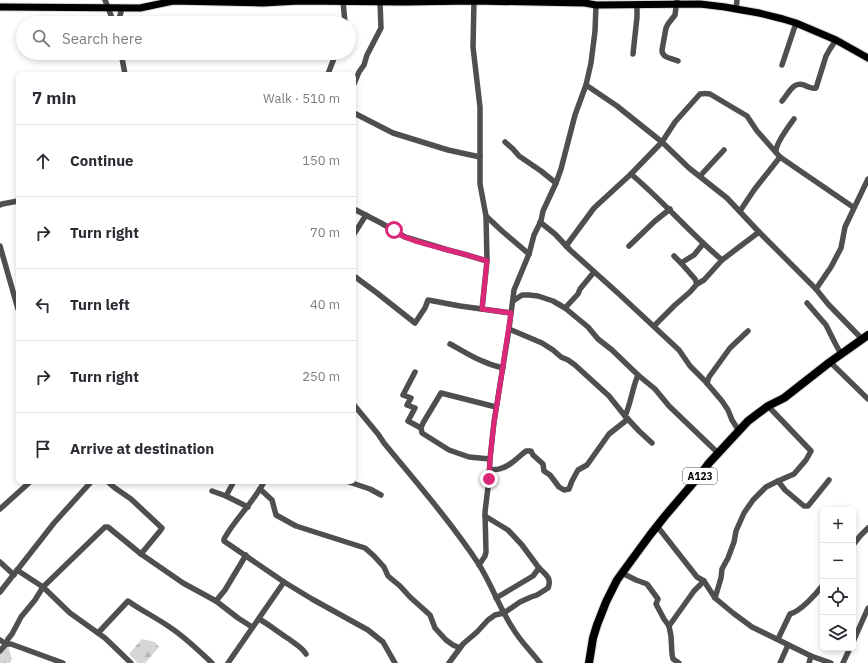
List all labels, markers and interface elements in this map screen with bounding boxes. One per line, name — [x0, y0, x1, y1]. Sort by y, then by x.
search box — [16, 16, 356, 60]
icon: search — [30, 27, 52, 49]
text: Search here — [62, 29, 142, 48]
text: 7 min — [32, 87, 76, 109]
text: Walk · 510 m — [263, 90, 340, 107]
icon: ahead — [32, 150, 54, 172]
text: Continue — [70, 151, 134, 170]
text: 150 m — [302, 152, 340, 169]
route start — [385, 221, 403, 239]
icon: right — [32, 222, 54, 244]
text: Turn right — [70, 223, 139, 242]
text: 70 m — [310, 224, 340, 241]
icon: left — [32, 294, 54, 316]
text: Turn left — [70, 295, 130, 314]
text: 40 m — [310, 296, 340, 313]
icon: right — [32, 366, 54, 388]
text: Turn right — [70, 367, 139, 386]
text: 250 m — [302, 368, 340, 385]
icon: arrive — [32, 438, 54, 460]
text: Arrive at destination — [70, 439, 214, 458]
road number: A123 — [683, 468, 717, 484]
route end — [480, 470, 498, 488]
map controls — [820, 507, 856, 651]
button: + — [820, 507, 856, 543]
button: − — [820, 543, 856, 579]
button: locate — [820, 579, 856, 615]
button: layers — [820, 615, 856, 651]

